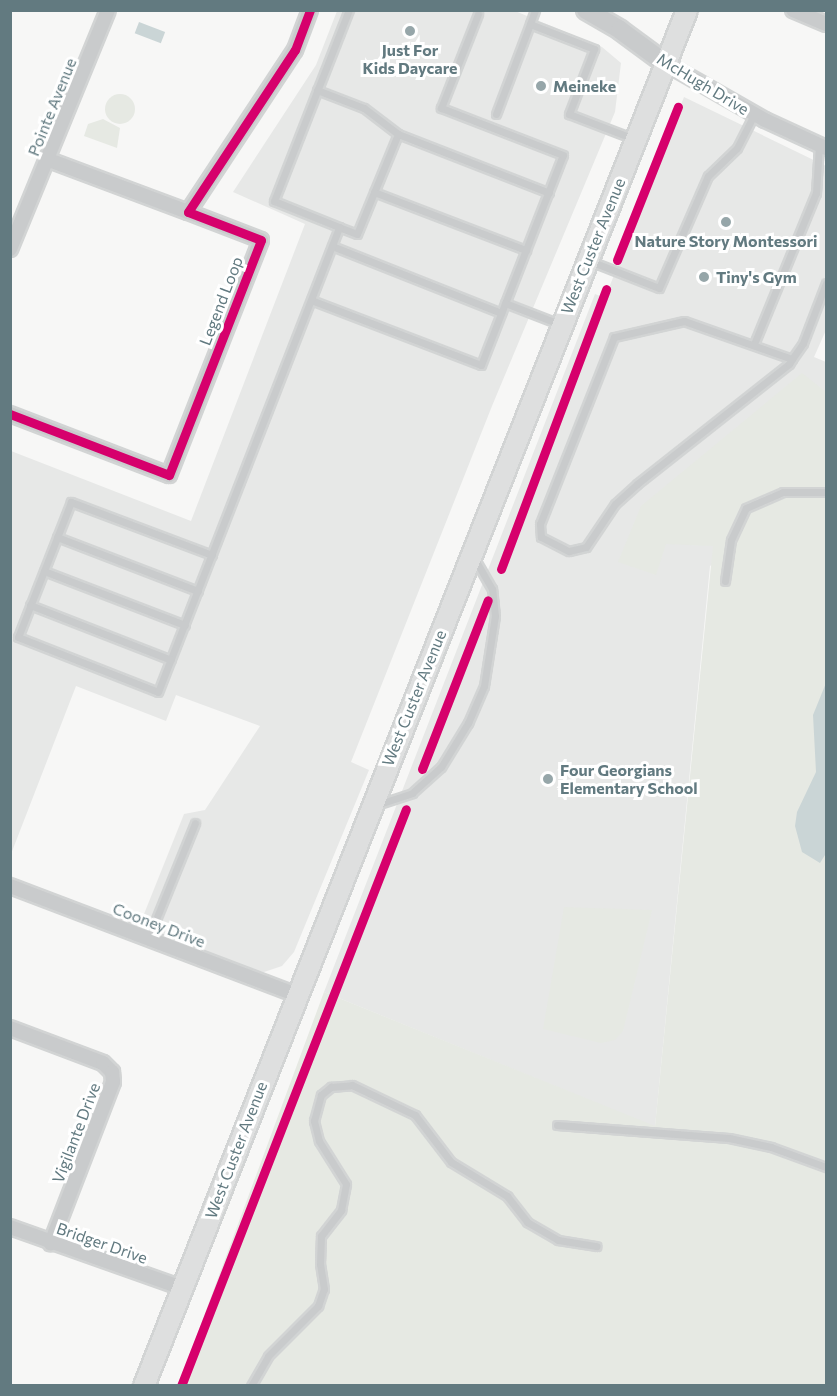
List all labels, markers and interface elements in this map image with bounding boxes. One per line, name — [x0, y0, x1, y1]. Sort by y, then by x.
marker: Just For Kids Daycare — [403, 24, 417, 38]
place label: Just For Kids Daycare — [363, 40, 457, 78]
street label: McHugh Drive — [654, 49, 752, 119]
street label: Pointe Avenue — [24, 55, 80, 159]
place label: Meineke — [553, 76, 616, 96]
marker: Meineke — [534, 79, 548, 93]
street label: West Custer Avenue — [557, 175, 629, 317]
marker: Nature Story Montessori — [719, 215, 733, 229]
place label: Nature Story Montessori — [634, 231, 818, 251]
street label: Legend Loop — [195, 254, 247, 348]
place label: Tiny's Gym — [716, 267, 797, 287]
marker: Tiny's Gym — [697, 270, 711, 284]
street label: West Custer Avenue — [378, 627, 450, 769]
place label: Four Georgians Elementary School — [560, 760, 698, 798]
marker: Four Georgians Elementary School — [541, 772, 555, 786]
street label: Cooney Drive — [110, 899, 208, 951]
street label: West Custer Avenue — [201, 1079, 271, 1221]
street label: Vigilante Drive — [48, 1080, 104, 1186]
street label: Bridger Drive — [54, 1218, 150, 1268]

